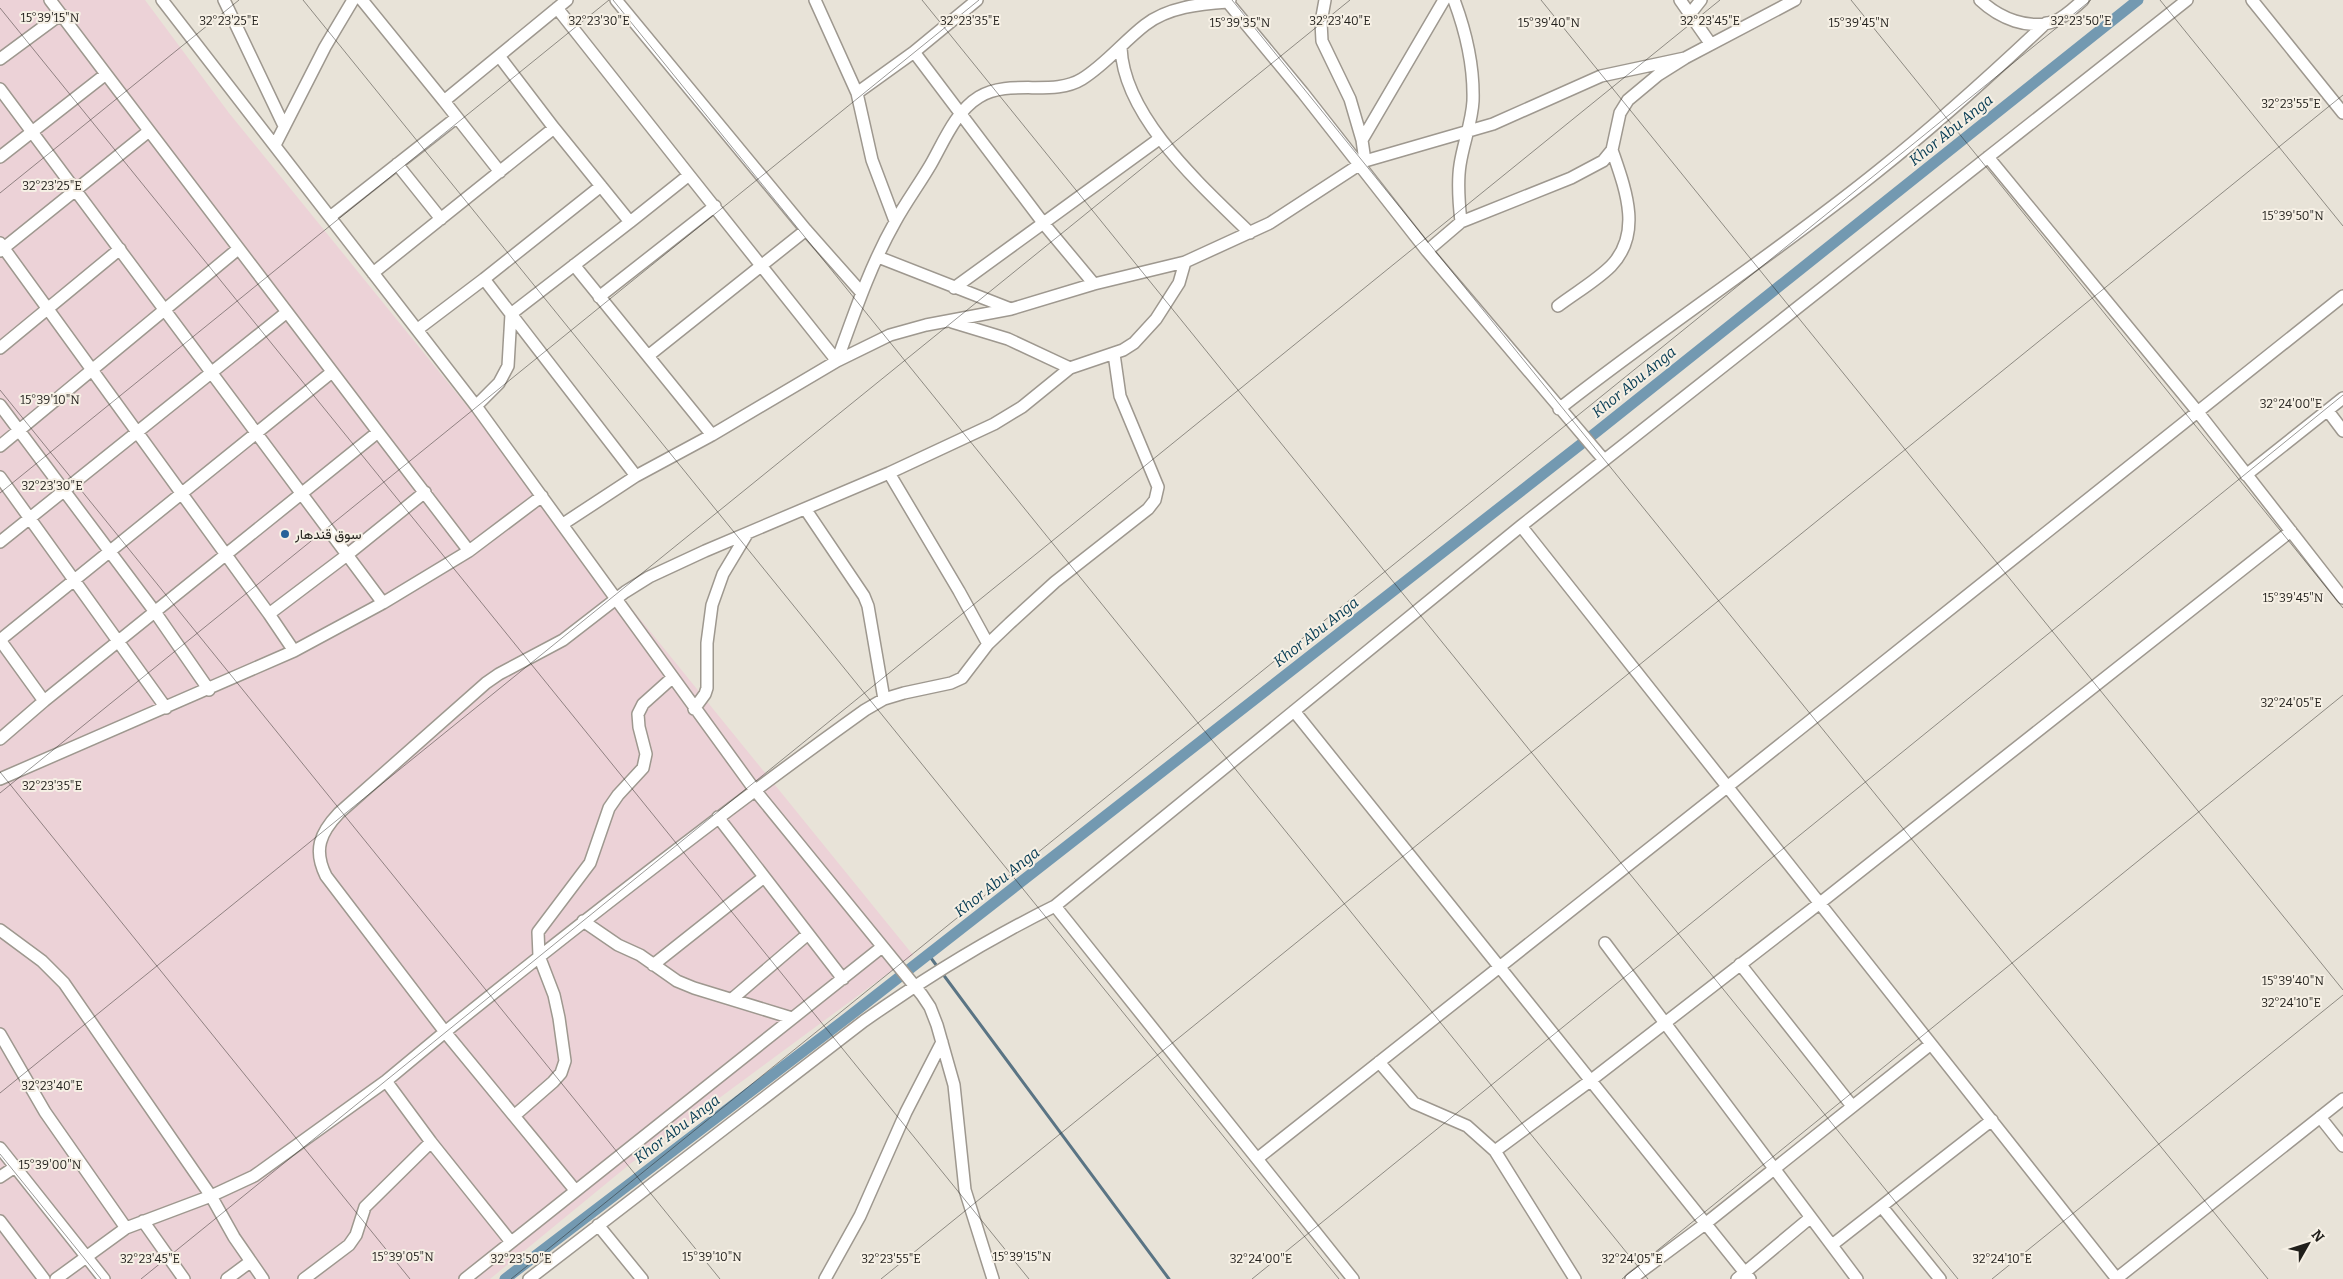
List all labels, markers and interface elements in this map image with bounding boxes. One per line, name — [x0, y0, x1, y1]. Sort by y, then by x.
text: 15°39'15"N — [21, 11, 80, 25]
text: 32°23'25"E — [199, 14, 259, 28]
text: 32°23'30"E — [568, 14, 630, 28]
text: 32°23'35"E — [940, 14, 1000, 28]
text: 32°23'40"E — [1309, 14, 1371, 28]
text: 32°23'45"E — [1680, 14, 1740, 28]
text: 32°23'50"E — [2051, 14, 2111, 28]
text: 15°39'35"N — [1210, 16, 1271, 30]
text: 15°39'40"N — [1518, 16, 1580, 30]
text: 15°39'45"N — [1829, 16, 1890, 30]
water label: Khor Abu Anga — [1905, 91, 1997, 169]
text: 32°23'55"E — [2261, 97, 2321, 111]
text: 32°23'25"E — [22, 179, 82, 193]
text: 15°39'50"N — [2262, 209, 2324, 223]
water label: Khor Abu Anga — [1588, 343, 1680, 421]
text: 15°39'10"N — [20, 393, 80, 407]
text: 32°24'00"E — [2260, 397, 2322, 411]
text: 32°23'30"E — [21, 479, 83, 493]
place label: سوق قندهار — [294, 526, 362, 543]
marker: سوق قندهار — [279, 528, 291, 540]
text: 15°39'45"N — [2263, 591, 2324, 605]
water label: Khor Abu Anga — [1270, 593, 1362, 671]
text: 32°24'05"E — [2260, 696, 2322, 710]
text: 32°23'35"E — [22, 779, 82, 793]
water label: Khor Abu Anga — [951, 843, 1043, 921]
text: 15°39'40"N — [2262, 974, 2324, 988]
text: 32°24'10"E — [2261, 996, 2321, 1010]
text: 32°23'40"E — [21, 1079, 83, 1093]
water label: Khor Abu Anga — [630, 1091, 724, 1167]
text: 15°39'00"N — [19, 1158, 82, 1172]
north arrow — [2283, 1219, 2333, 1269]
text: N — [2308, 1227, 2328, 1246]
text: 15°39'05"N — [372, 1250, 434, 1264]
text: 15°39'10"N — [682, 1250, 742, 1264]
text: 15°39'15"N — [993, 1250, 1052, 1264]
text: 32°23'45"E — [120, 1252, 180, 1266]
text: 32°23'50"E — [491, 1252, 551, 1266]
text: 32°23'55"E — [861, 1252, 921, 1266]
text: 32°24'00"E — [1230, 1252, 1292, 1266]
text: 32°24'05"E — [1601, 1252, 1663, 1266]
text: 32°24'10"E — [1972, 1252, 2032, 1266]

